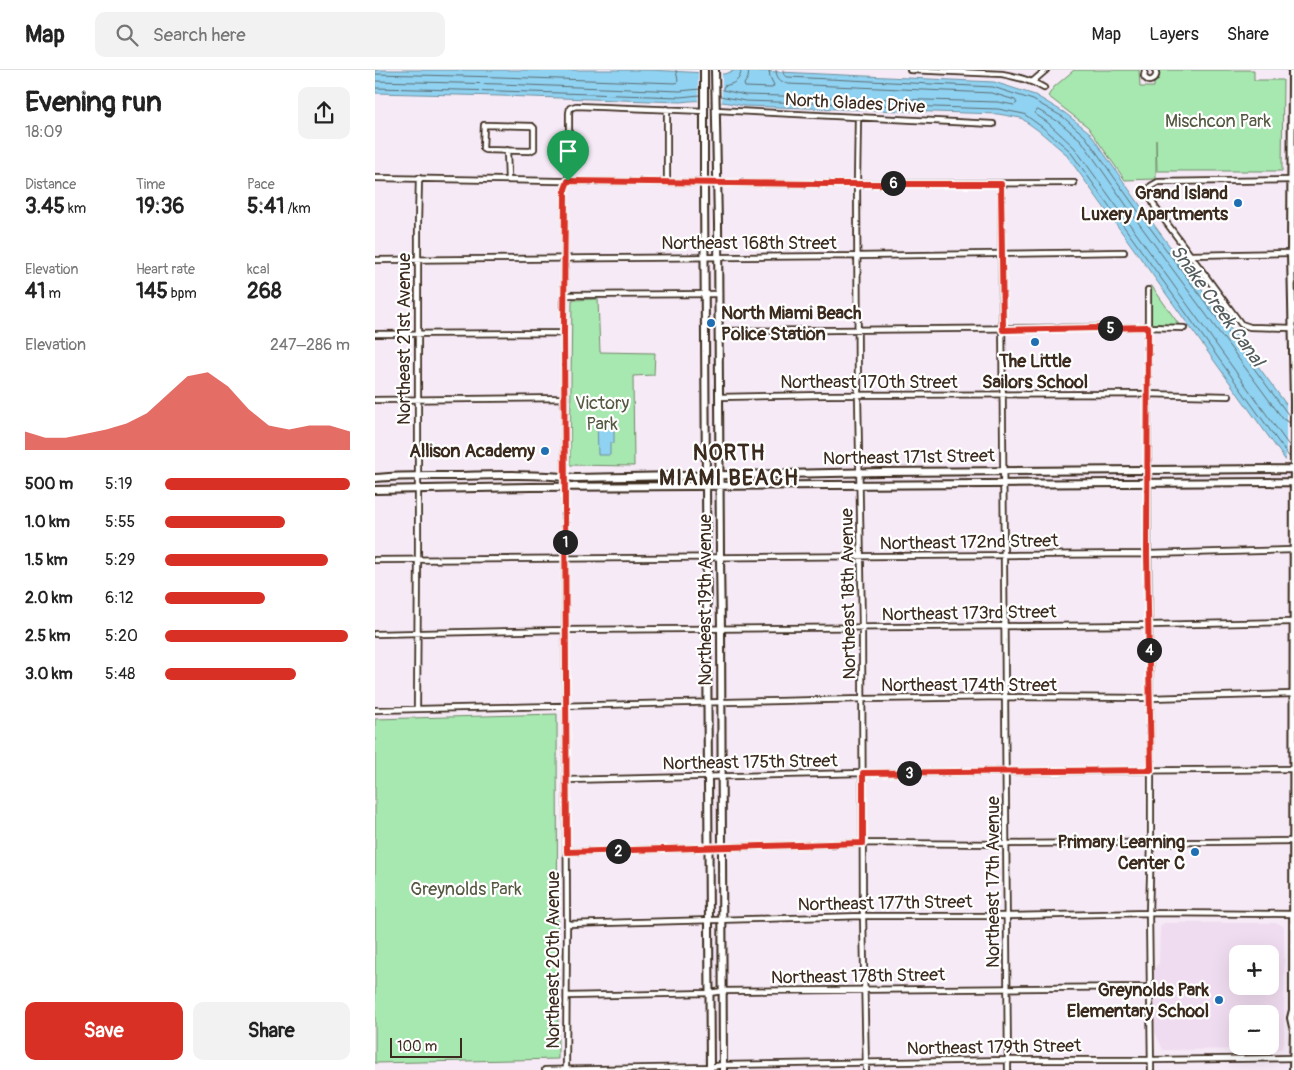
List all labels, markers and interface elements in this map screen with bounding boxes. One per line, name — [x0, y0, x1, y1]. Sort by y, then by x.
search box — [95, 12, 445, 57]
text: Map — [25, 20, 65, 49]
icon: search — [113, 21, 141, 49]
text: Search here — [153, 23, 246, 47]
text: Map — [1092, 23, 1121, 46]
text: Layers — [1149, 23, 1199, 46]
text: Share — [1227, 23, 1269, 46]
text: Evening run — [25, 85, 162, 120]
button: share — [298, 87, 350, 139]
street label: North Glades Drive — [784, 88, 926, 119]
park label: Mischcon Park — [1165, 110, 1272, 133]
text: 18:09 — [25, 122, 63, 142]
pin — [547, 130, 589, 181]
icon: arrive — [554, 137, 582, 165]
pin: 6 — [881, 170, 905, 196]
text: 6 — [889, 175, 898, 192]
text: Distance — [25, 176, 76, 193]
text: Time — [136, 176, 165, 193]
text: Pace — [247, 176, 275, 193]
place label: Grand Island Luxery Apartments — [1081, 182, 1229, 226]
text: 3.45 — [25, 193, 65, 220]
text: 19:36 — [136, 193, 185, 220]
text: 5:41 — [247, 193, 284, 220]
marker: Grand Island Luxery Apartments — [1232, 197, 1244, 209]
text: km — [65, 200, 86, 217]
text: /km — [284, 200, 311, 217]
street label: Northeast 168th Street — [661, 232, 837, 255]
water label: Snake Creek Canal — [1165, 240, 1271, 373]
street label: Northeast 21st Avenue — [393, 253, 416, 425]
text: Elevation — [25, 261, 78, 278]
text: Heart rate — [136, 261, 195, 278]
text: kcal — [247, 261, 270, 278]
text: 41 — [25, 278, 45, 305]
text: 145 — [136, 278, 168, 305]
text: 268 — [247, 278, 282, 305]
text: m — [45, 285, 61, 302]
text: bpm — [168, 285, 197, 302]
place label: North Miami Beach Police Station — [721, 302, 862, 346]
pin: 5 — [1097, 316, 1123, 340]
marker: North Miami Beach Police Station — [705, 317, 717, 329]
text: 5 — [1107, 320, 1114, 337]
text: Elevation — [25, 335, 86, 355]
text: 247–286 m — [270, 335, 350, 355]
marker: The Little Sailors School — [1029, 336, 1041, 348]
place label: The Little Sailors School — [982, 350, 1088, 394]
street label: Northeast 170th Street — [780, 371, 959, 394]
park label: Victory Park — [575, 392, 629, 436]
district label: NORTH MIAMI BEACH — [659, 439, 799, 492]
place label: Allison Academy — [409, 440, 535, 463]
street label: Northeast 171st Street — [823, 444, 996, 470]
marker: Allison Academy — [539, 445, 551, 457]
text: 500 m — [25, 474, 73, 494]
text: 5:19 — [105, 474, 132, 494]
street label: Northeast 18th Avenue — [836, 508, 861, 680]
text: 1.0 km — [25, 512, 70, 532]
text: 5:55 — [105, 512, 135, 532]
street label: Northeast 19th Avenue — [694, 514, 717, 686]
street label: Northeast 172nd Street — [879, 529, 1059, 556]
pin: 1 — [553, 530, 577, 554]
text: 1 — [563, 534, 568, 551]
text: 1.5 km — [25, 550, 68, 570]
text: 5:29 — [105, 550, 135, 570]
text: 2.0 km — [25, 588, 73, 608]
text: 6:12 — [105, 588, 134, 608]
street label: Northeast 173rd Street — [882, 600, 1057, 627]
text: 2.5 km — [25, 626, 70, 646]
text: 5:20 — [105, 626, 138, 646]
pin: 4 — [1137, 638, 1161, 662]
text: 4 — [1145, 642, 1154, 659]
text: 3.0 km — [25, 664, 73, 684]
text: 5:48 — [105, 664, 135, 684]
street label: Northeast 174th Street — [881, 674, 1058, 697]
street label: Northeast 175th Street — [662, 749, 839, 776]
pin: 3 — [897, 760, 921, 786]
text: 3 — [906, 765, 913, 782]
street label: Northeast 17th Avenue — [982, 796, 1005, 968]
place label: Primary Learning Center C — [1058, 831, 1185, 875]
pin: 2 — [605, 838, 631, 864]
text: 2 — [615, 843, 622, 860]
marker: Primary Learning Center C — [1189, 846, 1201, 858]
street label: Northeast 20th Avenue — [542, 871, 565, 1049]
park label: Greynolds Park — [410, 878, 522, 901]
street label: Northeast 177th Street — [797, 890, 973, 917]
map controls — [1229, 945, 1279, 1055]
button: + — [1229, 945, 1279, 995]
street label: Northeast 178th Street — [771, 963, 946, 990]
place label: Greynolds Park Elementary School — [1067, 979, 1209, 1023]
marker: Greynolds Park Elementary School — [1213, 994, 1225, 1006]
button: Save — [25, 1002, 183, 1060]
button: Share — [193, 1002, 350, 1060]
button: − — [1229, 1005, 1279, 1055]
street label: Northeast 179th Street — [906, 1034, 1082, 1061]
scale bar — [390, 1035, 463, 1058]
text: 100 m — [397, 1038, 437, 1055]

